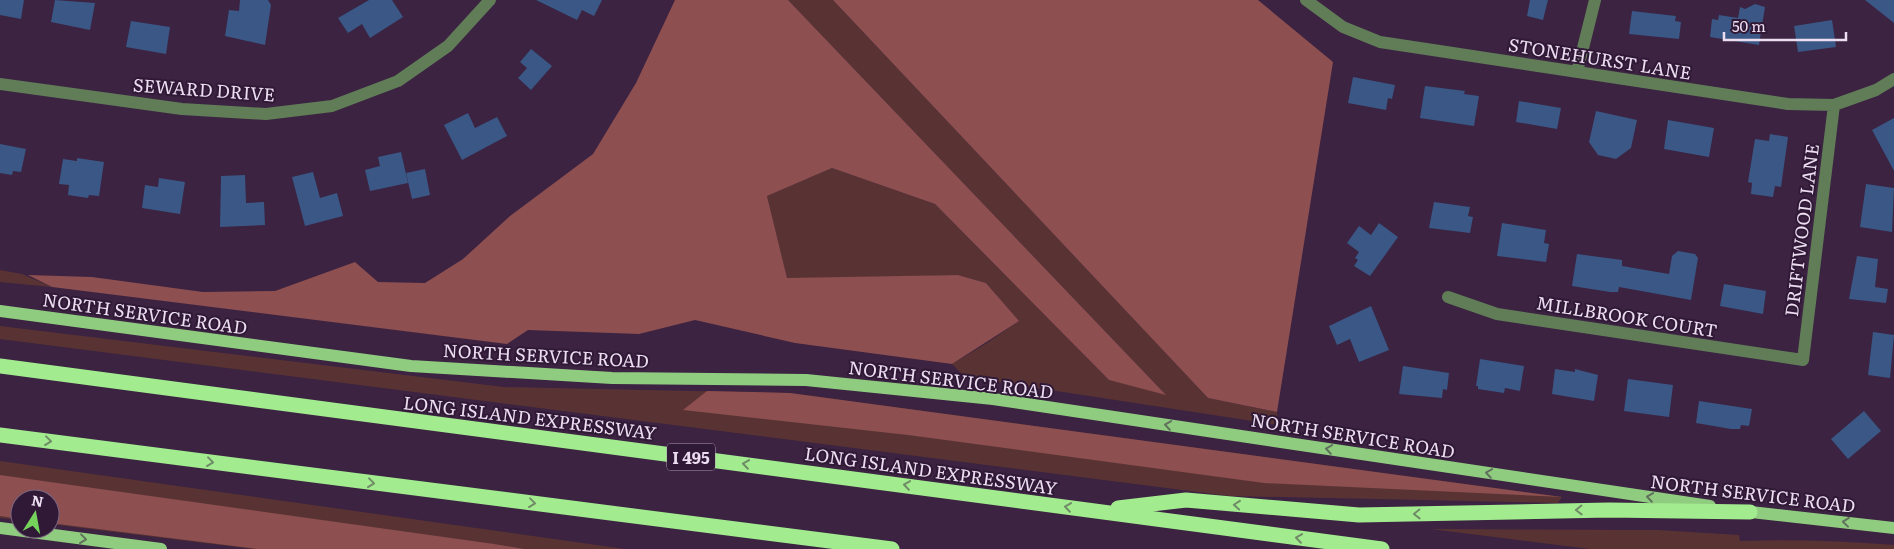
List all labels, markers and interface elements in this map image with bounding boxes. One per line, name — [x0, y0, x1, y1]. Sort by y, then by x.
scale bar — [1724, 10, 1846, 42]
text: 50 m — [1732, 14, 1766, 37]
street label: STONEHURST LANE — [1507, 30, 1693, 86]
street label: SEWARD DRIVE — [132, 71, 276, 107]
street label: DRIFTWOOD LANE — [1777, 142, 1825, 318]
street label: NORTH SERVICE ROAD — [41, 285, 249, 341]
street label: MILLBROOK COURT — [1535, 288, 1719, 344]
street label: NORTH SERVICE ROAD — [442, 336, 650, 374]
street label: NORTH SERVICE ROAD — [847, 353, 1055, 405]
street label: LONG ISLAND EXPRESSWAY — [402, 388, 658, 446]
street label: NORTH SERVICE ROAD — [1249, 406, 1457, 464]
one-way arrow — [1164, 420, 1172, 431]
one-way arrow — [45, 435, 53, 446]
street label: LONG ISLAND EXPRESSWAY — [803, 439, 1059, 501]
road number: I 495 — [667, 444, 715, 471]
one-way arrow — [1324, 444, 1332, 455]
one-way arrow — [206, 456, 214, 467]
one-way arrow — [742, 459, 750, 470]
street label: NORTH SERVICE ROAD — [1649, 467, 1857, 519]
one-way arrow — [1485, 468, 1493, 479]
one-way arrow — [366, 477, 375, 487]
one-way arrow — [903, 480, 911, 491]
north arrow — [10, 489, 60, 539]
text: N — [30, 489, 46, 511]
one-way arrow — [1646, 492, 1654, 503]
one-way arrow — [528, 497, 536, 508]
one-way arrow — [1233, 499, 1241, 510]
one-way arrow — [1064, 502, 1072, 512]
one-way arrow — [1575, 505, 1583, 516]
one-way arrow — [1412, 509, 1420, 519]
one-way arrow — [1841, 517, 1849, 528]
one-way arrow — [79, 533, 87, 544]
one-way arrow — [1294, 533, 1302, 544]

